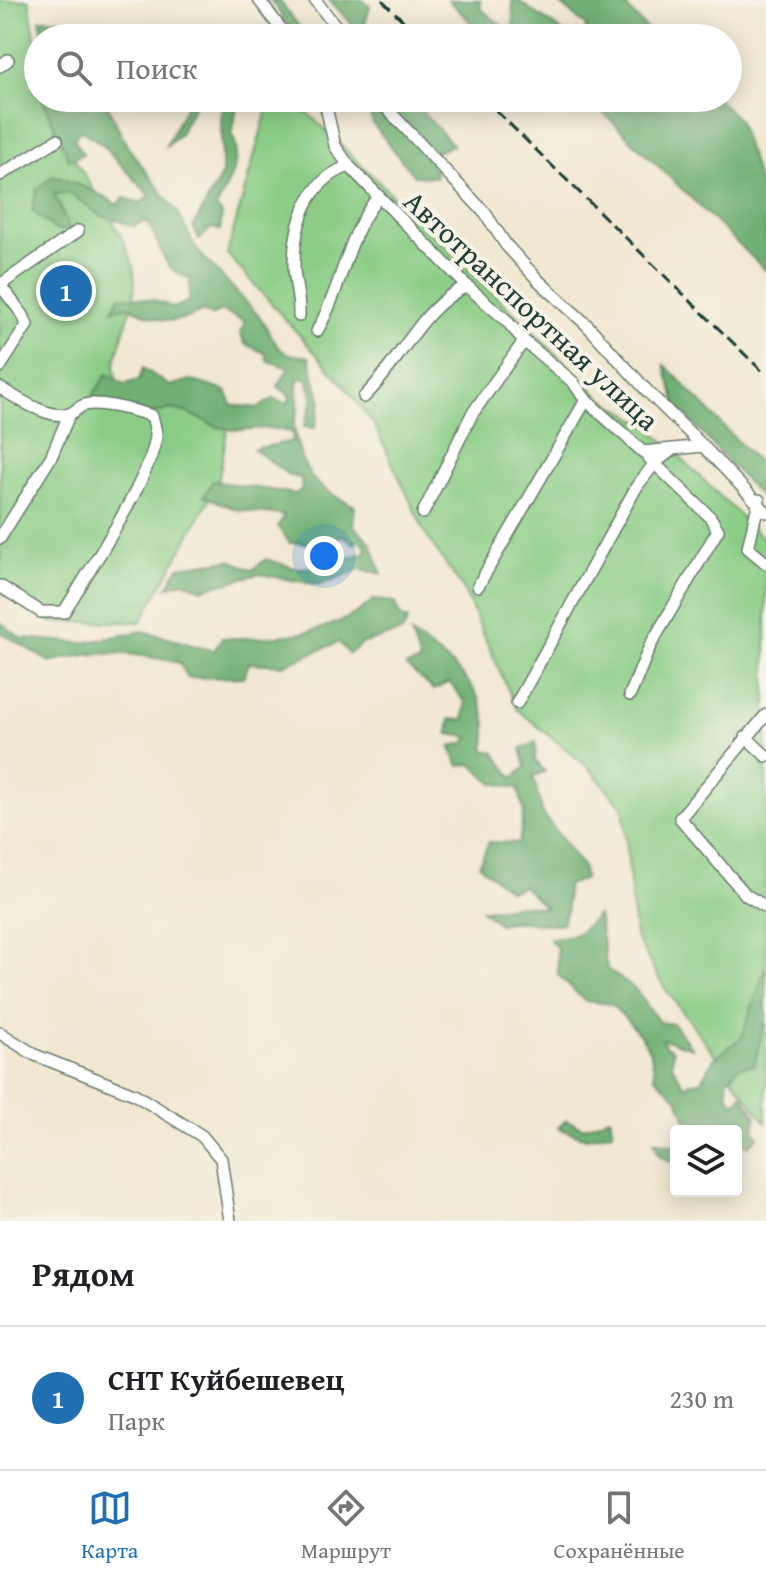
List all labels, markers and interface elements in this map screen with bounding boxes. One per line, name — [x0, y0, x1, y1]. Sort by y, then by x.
search box — [24, 24, 742, 112]
icon: search — [52, 46, 96, 90]
text: Поиск — [116, 46, 198, 90]
street label: Автотранспортная улица — [394, 179, 670, 441]
pin: 1 — [40, 261, 92, 321]
your location — [304, 536, 344, 576]
map controls — [670, 1125, 742, 1197]
button: layers — [670, 1125, 742, 1197]
text: Рядом — [32, 1249, 135, 1298]
text: СНТ Куйбешевец — [108, 1357, 345, 1401]
text: 1 — [51, 1379, 65, 1418]
text: 230 m — [669, 1379, 734, 1418]
text: Парк — [108, 1401, 165, 1440]
tab: Карта — [81, 1486, 138, 1566]
tab: Маршрут — [301, 1486, 391, 1566]
tab: Сохранённые — [554, 1486, 685, 1566]

